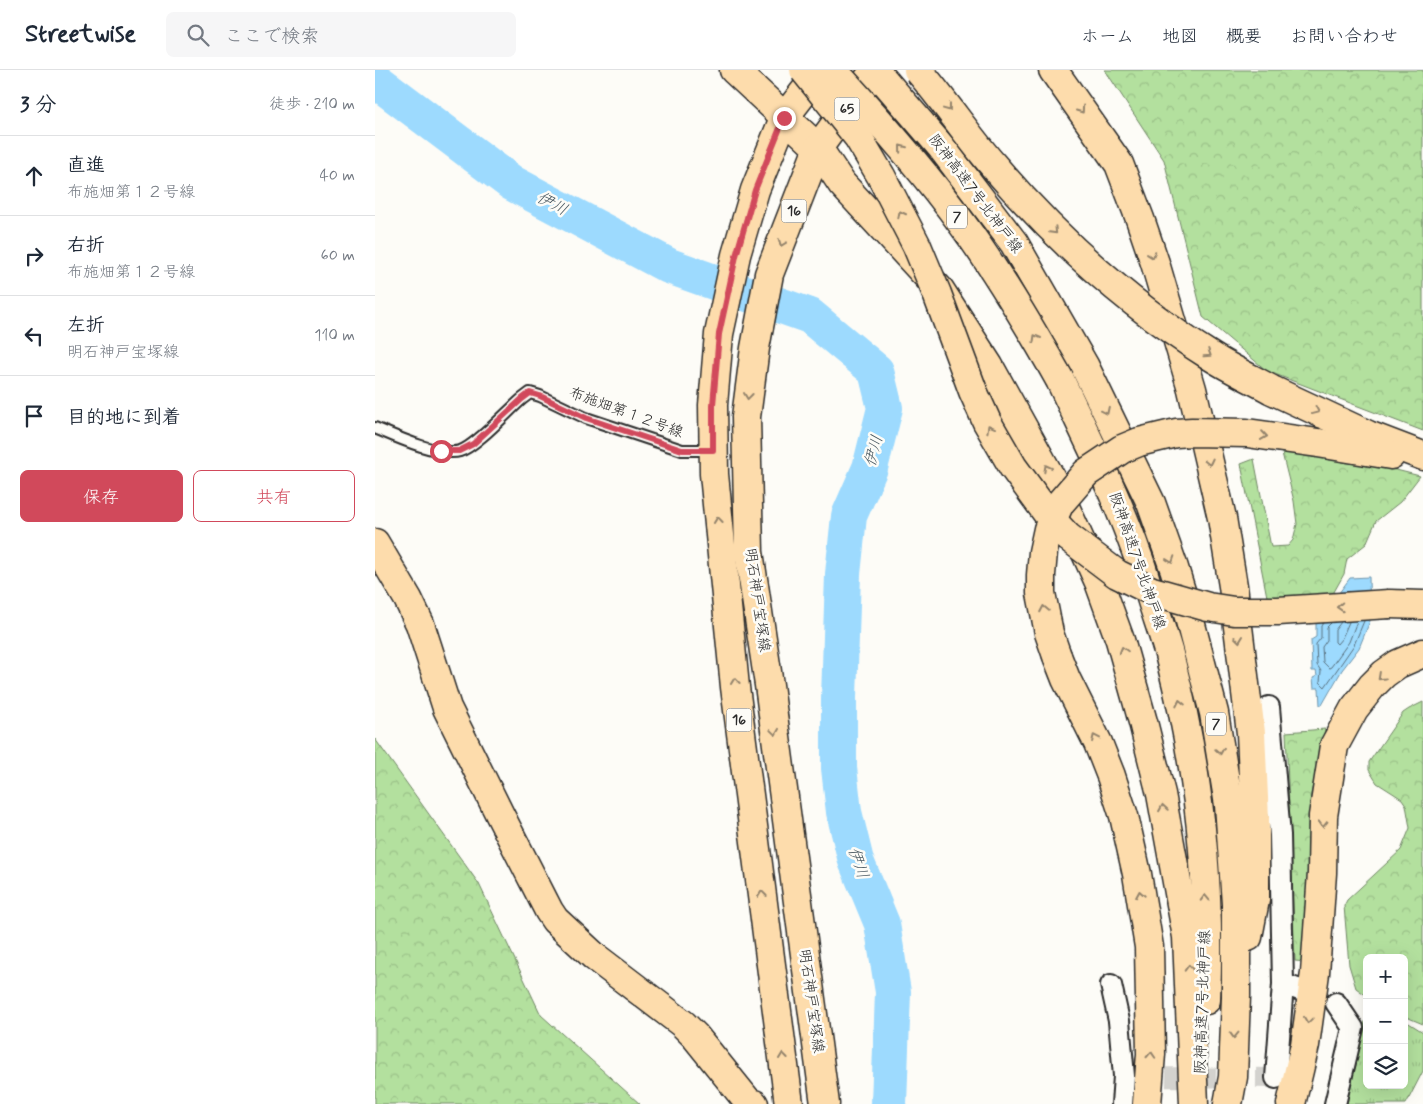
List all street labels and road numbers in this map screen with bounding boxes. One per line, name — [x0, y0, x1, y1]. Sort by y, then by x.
road number: 65 — [835, 98, 859, 120]
street label: 阪神高速7号北神戸線 — [924, 131, 1026, 257]
road number: 16 — [781, 200, 807, 222]
road number: 7 — [947, 206, 967, 228]
street label: 布施畑第１２号線 — [566, 383, 686, 443]
street label: 阪神高速7号北神戸線 — [1104, 490, 1170, 632]
street label: 明石神戸宝塚線 — [740, 547, 774, 653]
road number: 16 — [727, 708, 751, 732]
road number: 7 — [1206, 712, 1226, 736]
street label: 阪神高速7号北神戸線 — [1190, 930, 1216, 1074]
street label: 明石神戸宝塚線 — [794, 948, 828, 1054]

